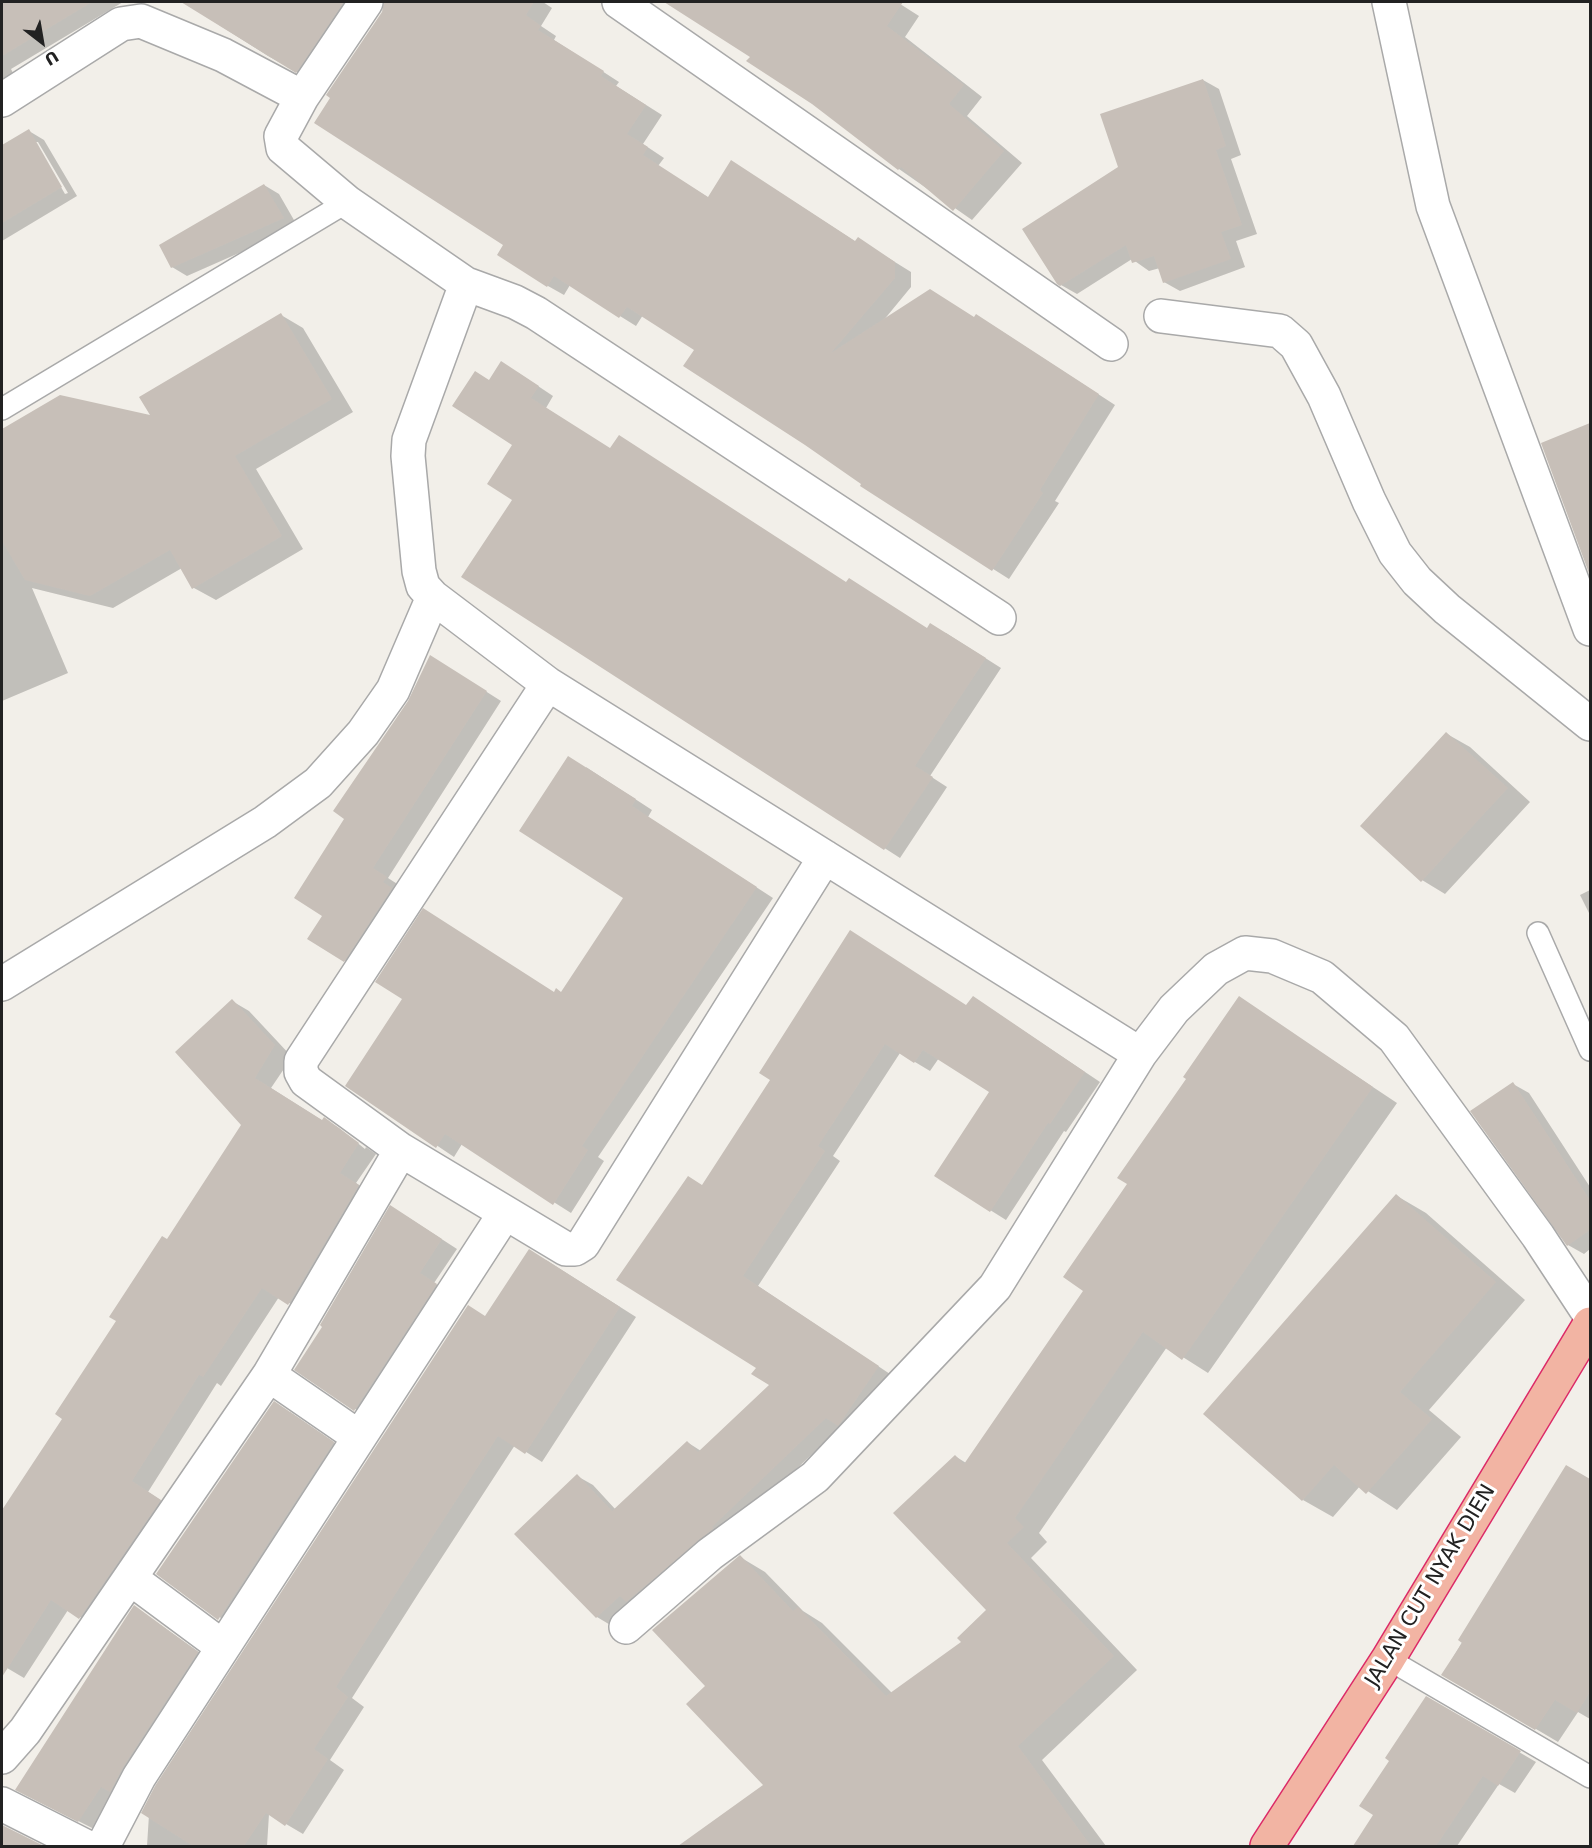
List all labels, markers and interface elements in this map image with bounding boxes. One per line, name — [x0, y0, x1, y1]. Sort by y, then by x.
north arrow — [12, 12, 72, 72]
text: U — [41, 46, 62, 69]
street label: JALAN CUT NYAK DIEN — [1361, 1480, 1501, 1692]

